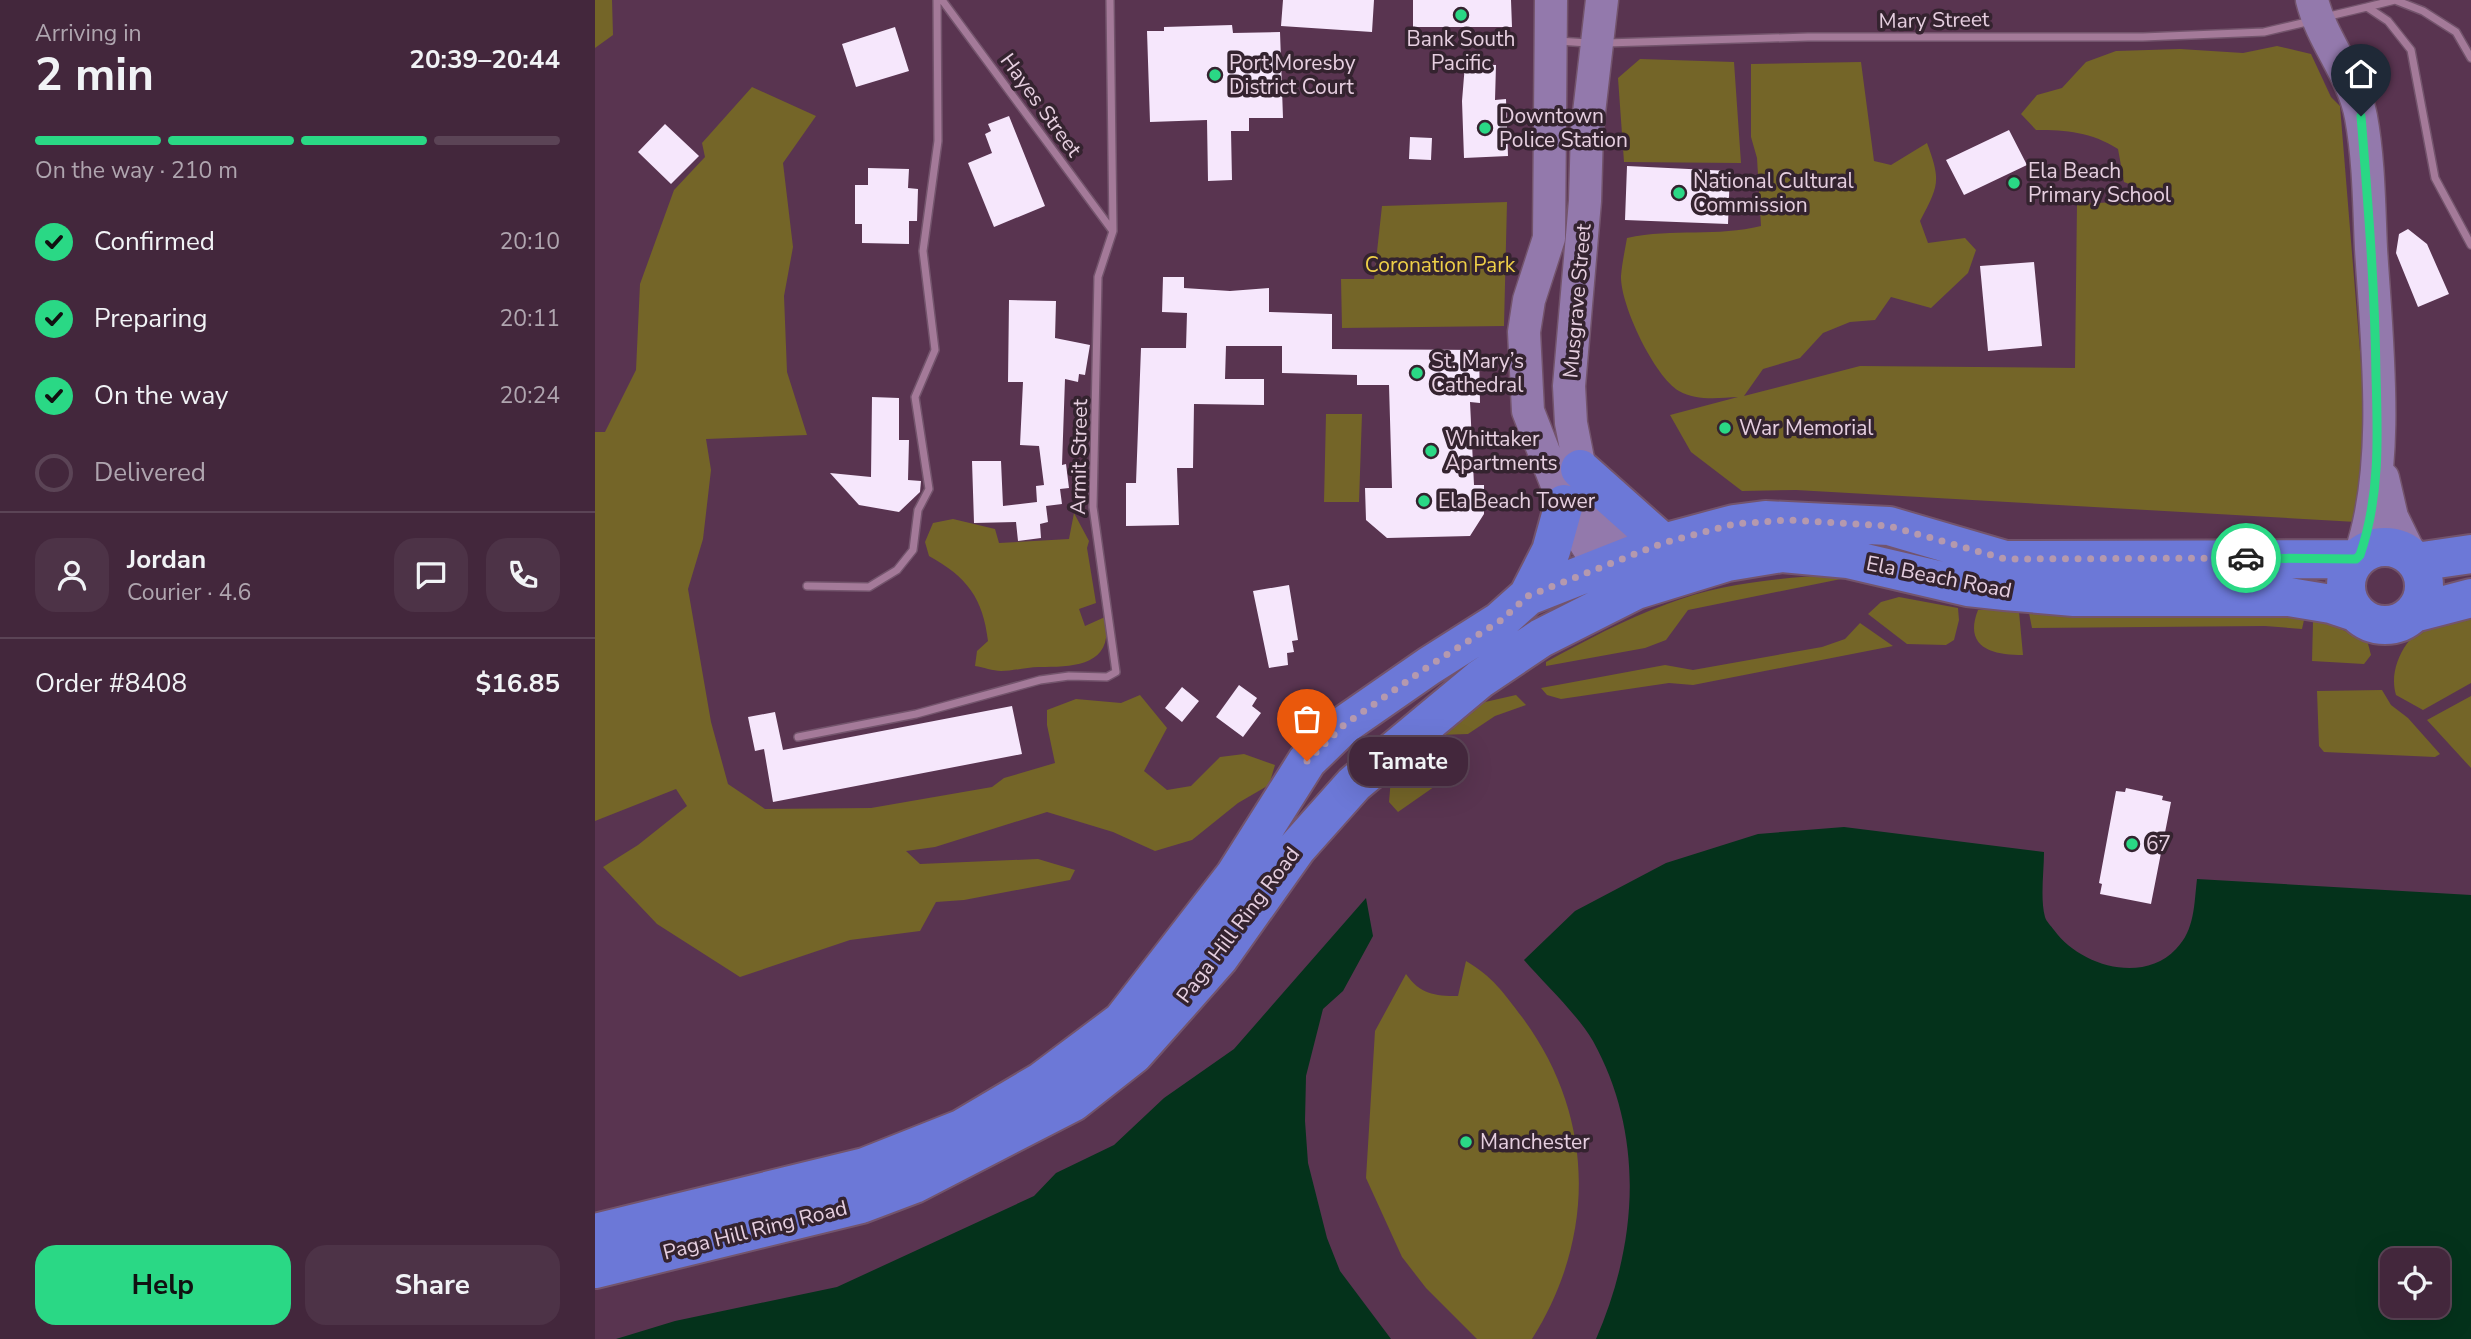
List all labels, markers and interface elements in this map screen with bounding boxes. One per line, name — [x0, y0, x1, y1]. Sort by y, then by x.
street label: Mary Street — [1878, 5, 1990, 35]
marker: Bank South Pacific — [1453, 7, 1469, 23]
text: Arriving in — [35, 18, 142, 49]
place label: Bank South Pacific — [1407, 25, 1515, 77]
text: 20:39–20:44 — [409, 42, 560, 77]
text: 2 min — [35, 43, 154, 106]
pin — [2331, 44, 2391, 116]
street label: Hayes Street — [994, 48, 1088, 163]
place label: Port Moresby District Court — [1229, 49, 1356, 101]
icon: home — [2342, 55, 2380, 93]
marker: Port Moresby District Court — [1207, 67, 1223, 83]
place label: Downtown Police Station — [1499, 102, 1628, 154]
marker: Downtown Police Station — [1477, 120, 1493, 136]
text: On the way · 210 m — [35, 155, 238, 186]
place label: Ela Beach Primary School — [2028, 157, 2172, 209]
place label: National Cultural Commission — [1693, 167, 1855, 219]
marker: Ela Beach Primary School — [2006, 175, 2022, 191]
marker: National Cultural Commission — [1671, 185, 1687, 201]
street label: Musgrave Street — [1556, 222, 1598, 379]
icon: check — [35, 223, 73, 261]
text: Confirmed — [94, 224, 215, 259]
text: 20:10 — [500, 226, 560, 257]
park label: Coronation Park — [1365, 251, 1516, 279]
icon: check — [35, 300, 73, 338]
text: Preparing — [94, 301, 207, 336]
text: 20:11 — [500, 303, 560, 334]
place label: St. Mary’s Cathedral — [1431, 347, 1524, 399]
marker: St. Mary’s Cathedral — [1409, 365, 1425, 381]
icon: check — [35, 377, 73, 415]
text: On the way — [94, 378, 228, 413]
text: 20:24 — [500, 380, 560, 411]
street label: Armit Street — [1064, 398, 1094, 515]
place label: War Memorial — [1739, 414, 1874, 442]
marker: War Memorial — [1717, 420, 1733, 436]
place label: Whittaker Apartments — [1445, 425, 1558, 477]
marker: Whittaker Apartments — [1423, 443, 1439, 459]
text: Delivered — [94, 455, 206, 490]
place label: Ela Beach Tower — [1438, 487, 1596, 515]
marker: Ela Beach Tower — [1416, 493, 1432, 509]
courier — [2211, 523, 2281, 593]
button: person — [35, 538, 109, 612]
button: chat — [394, 538, 468, 612]
button: phone — [486, 538, 560, 612]
icon: car — [2227, 539, 2265, 577]
text: Jordan — [127, 542, 206, 577]
street label: Ela Beach Road — [1864, 549, 2014, 605]
text: Courier · 4.6 — [127, 577, 251, 608]
text: Order #8408 — [35, 666, 187, 701]
text: $16.85 — [476, 666, 560, 701]
pin — [1277, 689, 1337, 761]
icon: bag — [1288, 700, 1326, 738]
callout: Tamate — [1349, 736, 1468, 786]
text: Tamate — [1369, 746, 1448, 777]
place label: 67 — [2146, 830, 2171, 858]
marker: 67 — [2124, 836, 2140, 852]
street label: Paga Hill Ring Road — [1170, 841, 1306, 1009]
place label: Manchester — [1480, 1128, 1590, 1156]
marker: Manchester — [1458, 1134, 1474, 1150]
street label: Paga Hill Ring Road — [660, 1194, 850, 1266]
button: Help — [35, 1245, 291, 1325]
button: Share — [305, 1245, 560, 1325]
map controls — [2380, 1248, 2450, 1318]
button: locate — [2380, 1248, 2450, 1318]

